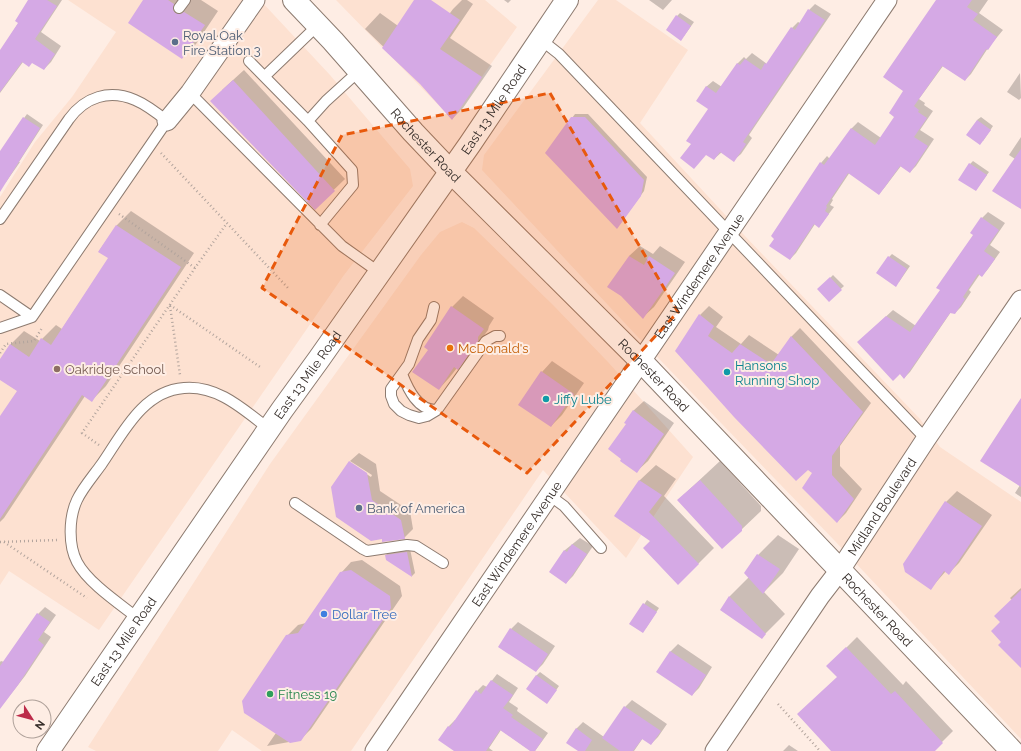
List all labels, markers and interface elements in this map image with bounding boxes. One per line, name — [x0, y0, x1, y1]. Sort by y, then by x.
place label: Royal Oak Fire Station 3 — [183, 28, 261, 58]
marker: Royal Oak Fire Station 3 — [170, 37, 180, 47]
street label: East 13 Mile Road — [458, 62, 529, 157]
street label: Rochester Road — [388, 105, 464, 185]
street label: East Windemere Avenue — [651, 210, 747, 341]
street label: East 13 Mile Road — [271, 328, 344, 422]
street label: Rochester Road — [615, 336, 692, 415]
place label: McDonald's — [458, 341, 528, 356]
marker: McDonald's — [445, 343, 455, 353]
place label: Hansons Running Shop — [735, 358, 819, 388]
place label: Oakridge School — [65, 362, 165, 377]
marker: Oakridge School — [52, 364, 62, 374]
marker: Hansons Running Shop — [722, 367, 732, 377]
place label: Jiffy Lube — [554, 392, 612, 407]
marker: Jiffy Lube — [541, 394, 551, 404]
street label: Midland Boulevard — [844, 455, 919, 558]
street label: East Windemere Avenue — [468, 478, 565, 609]
place label: Bank of America — [367, 501, 465, 516]
marker: Bank of America — [354, 503, 364, 513]
street label: Rochester Road — [839, 570, 916, 649]
street label: East 13 Mile Road — [87, 594, 159, 689]
place label: Dollar Tree — [332, 607, 397, 622]
marker: Dollar Tree — [319, 609, 329, 619]
place label: Fitness 19 — [278, 687, 337, 702]
marker: Fitness 19 — [265, 689, 275, 699]
north arrow — [12, 699, 52, 739]
text: N — [32, 717, 47, 732]

